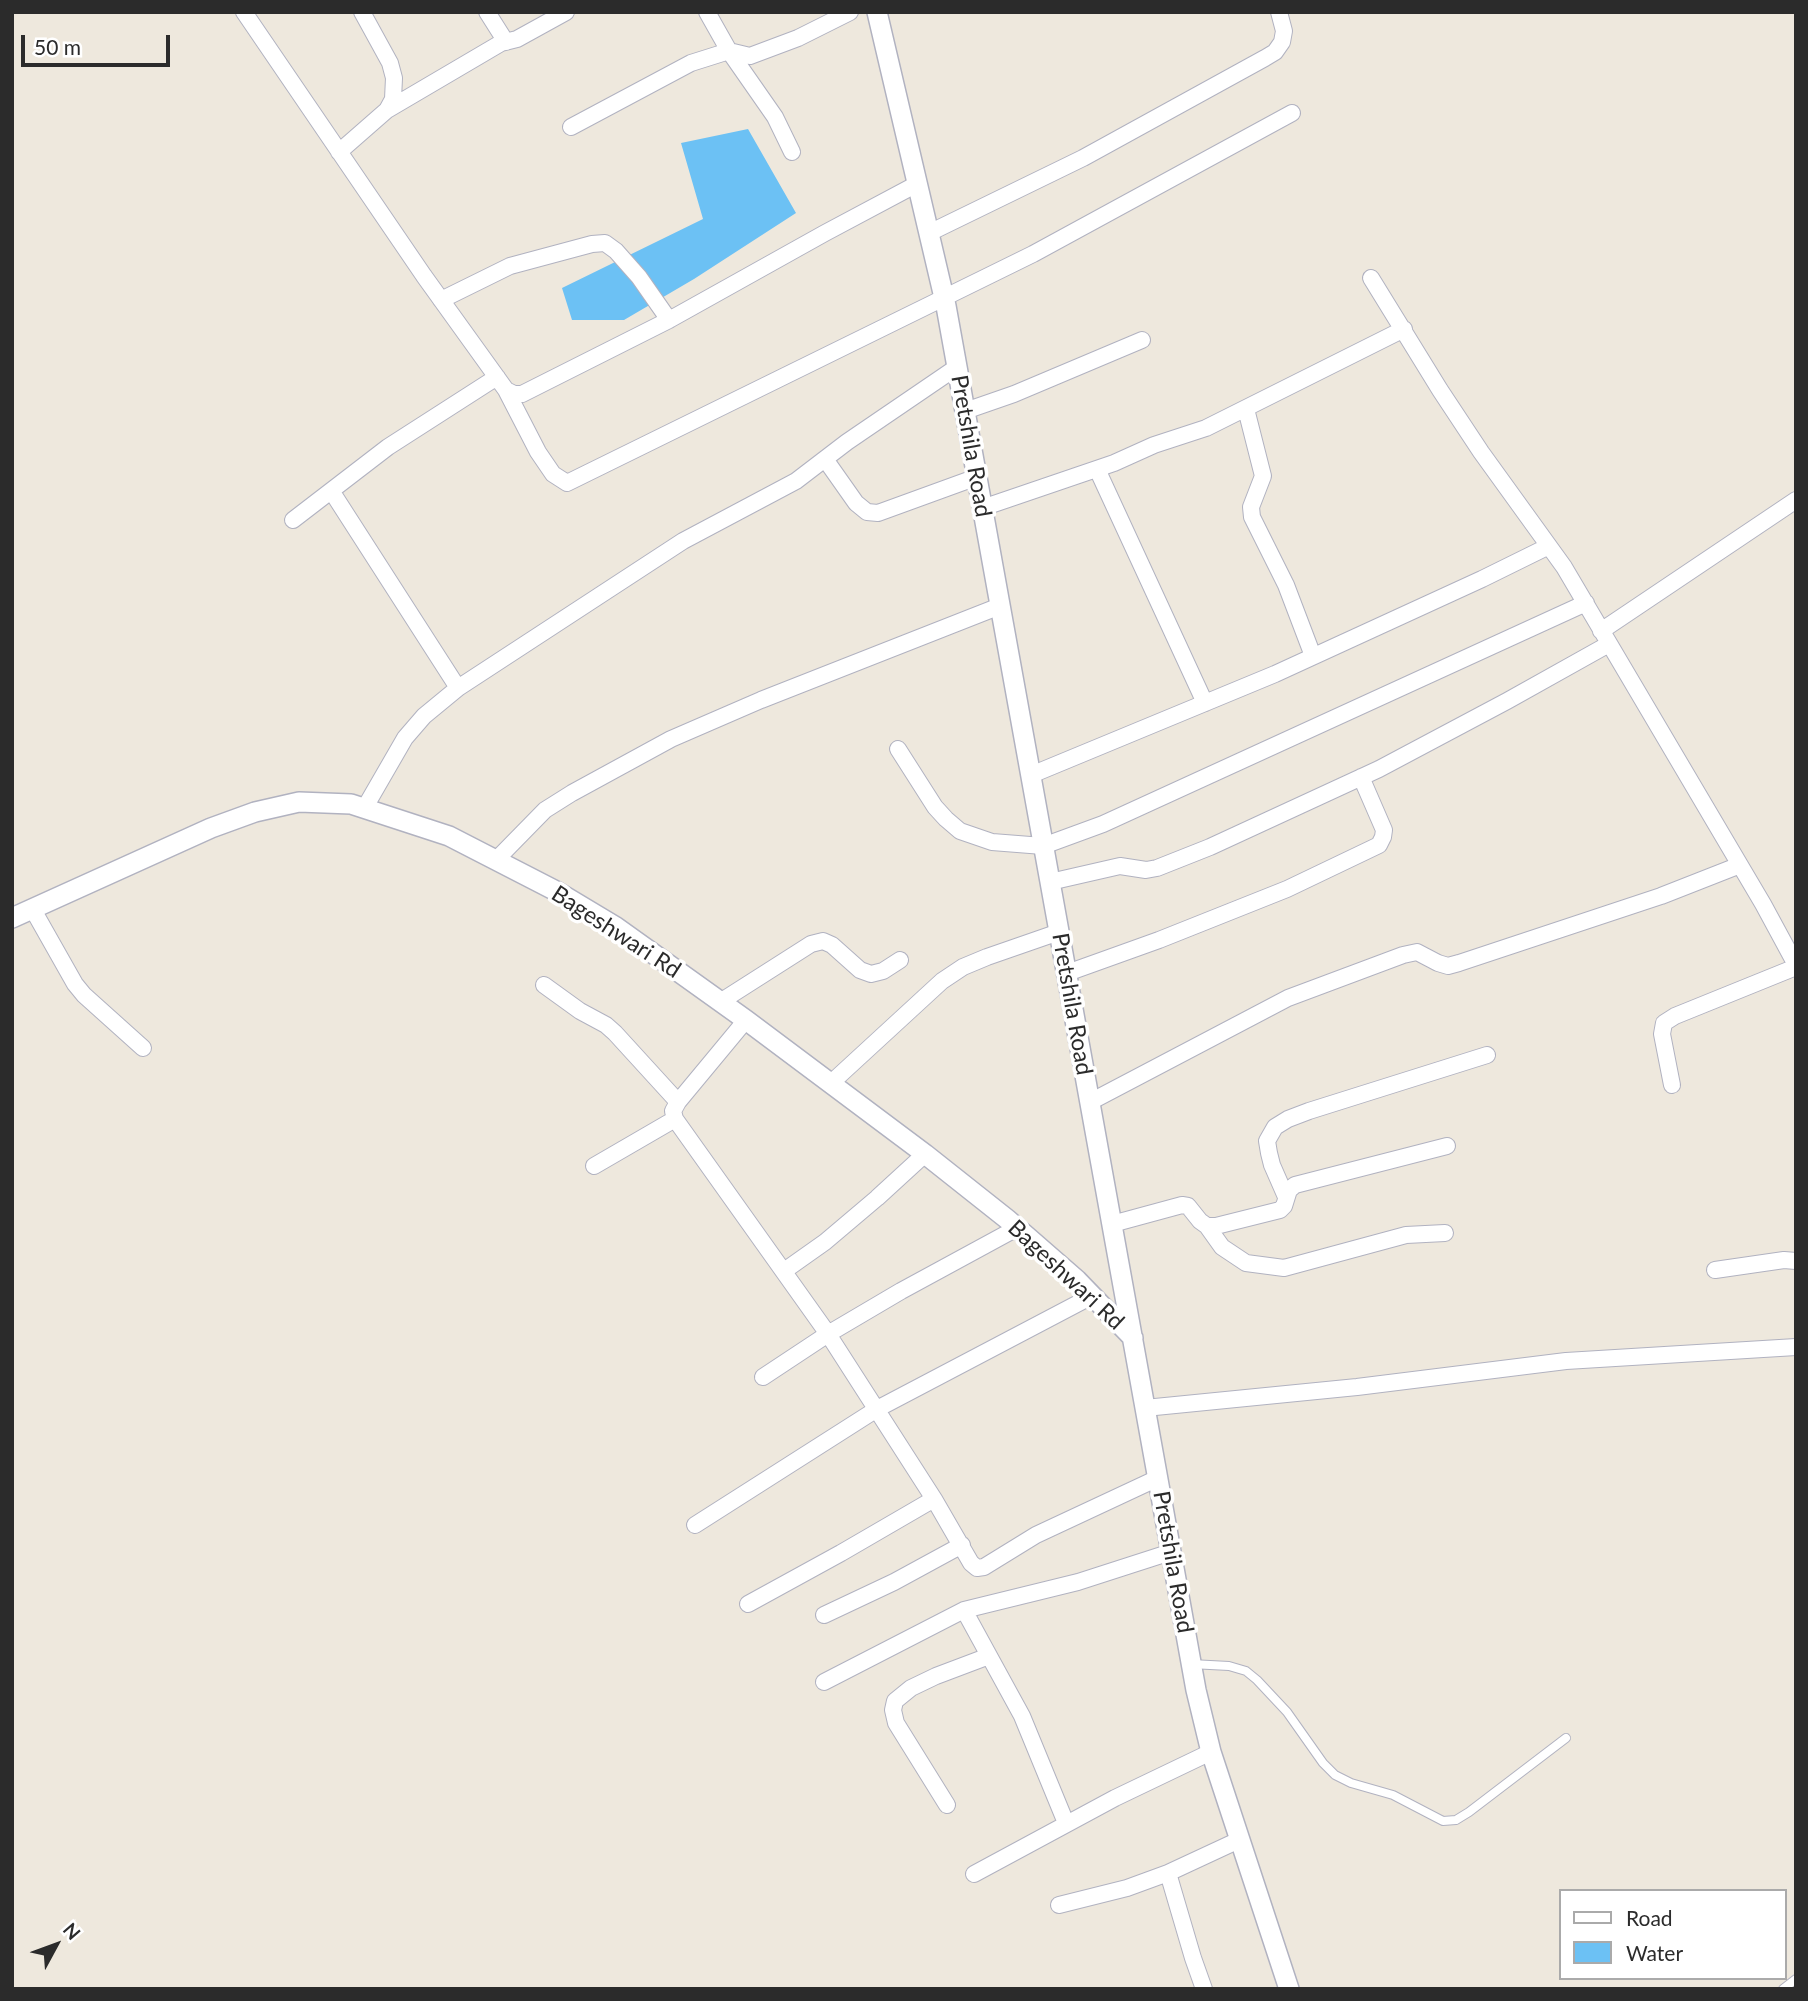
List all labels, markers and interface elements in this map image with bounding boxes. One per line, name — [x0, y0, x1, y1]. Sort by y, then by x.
scale bar — [24, 21, 173, 65]
text: 50 m — [34, 34, 81, 59]
street label: Pretshila Road — [945, 373, 997, 519]
street label: Bageshwari Rd — [546, 880, 686, 984]
street label: Pretshila Road — [1046, 931, 1098, 1077]
street label: Bageshwari Rd — [1002, 1214, 1130, 1336]
street label: Pretshila Road — [1147, 1489, 1199, 1635]
legend — [1560, 1889, 1787, 1980]
text: Road — [1626, 1905, 1673, 1930]
north arrow — [21, 1910, 91, 1980]
text: N — [59, 1918, 86, 1944]
text: Water — [1626, 1940, 1683, 1965]

